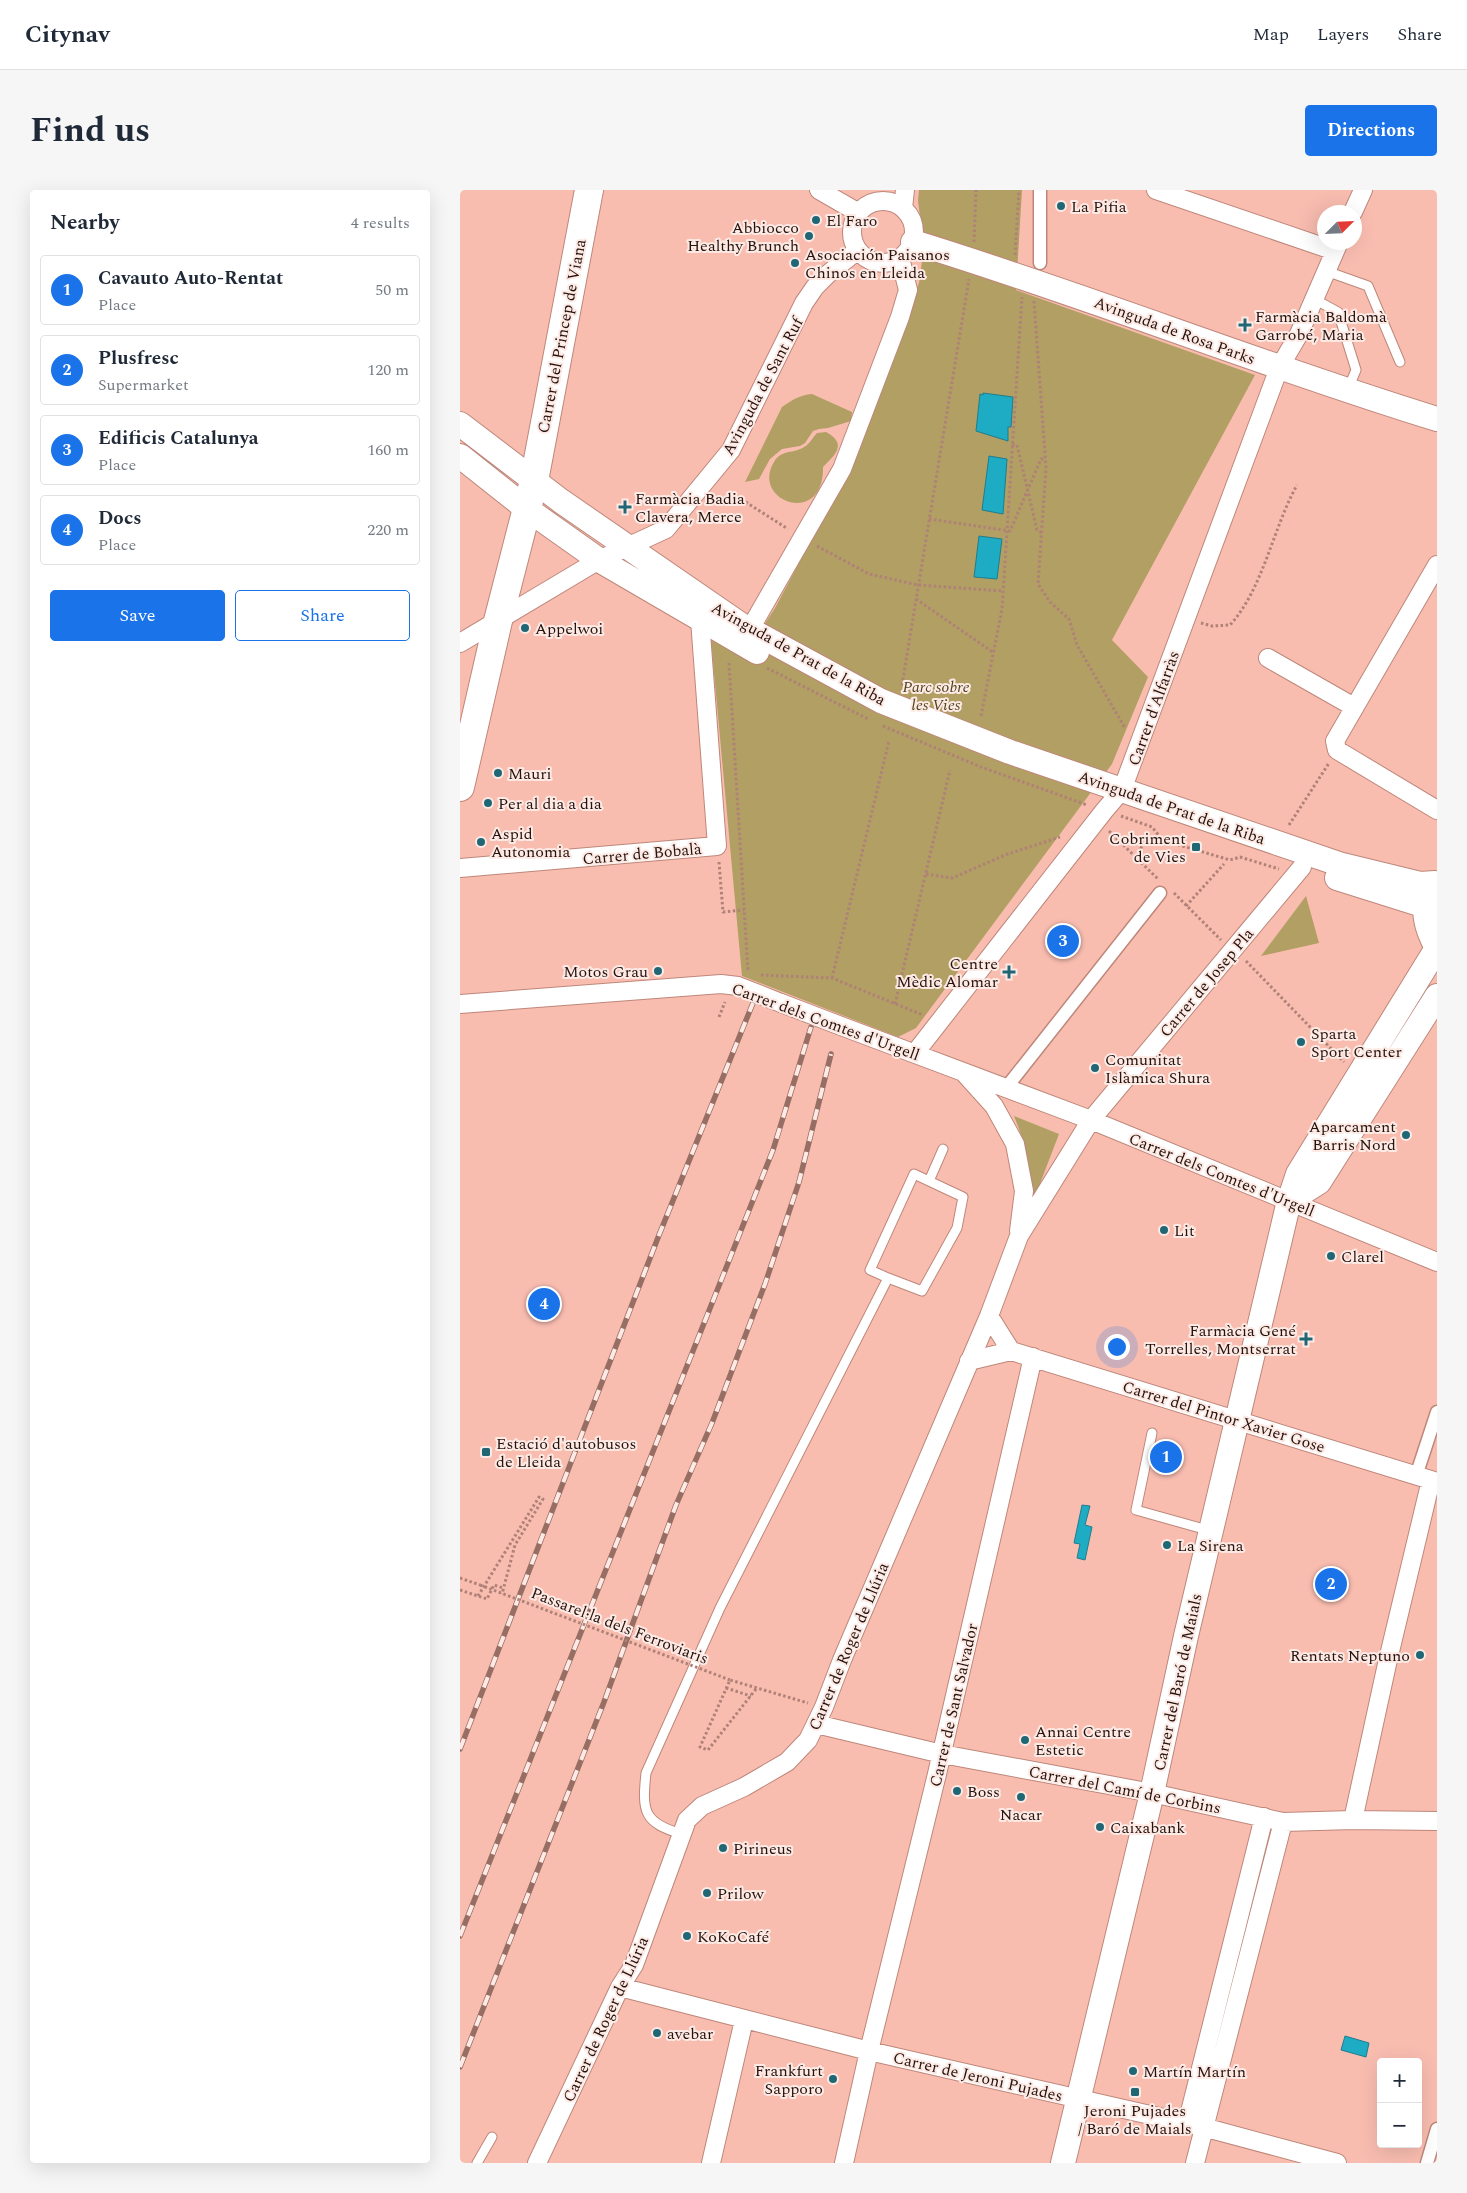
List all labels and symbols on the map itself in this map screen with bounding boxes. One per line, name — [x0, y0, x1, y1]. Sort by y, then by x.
place label: La Pifia — [1071, 195, 1127, 219]
marker: La Pifia — [1055, 200, 1067, 212]
north arrow — [1317, 205, 1362, 250]
place label: El Faro — [826, 209, 877, 233]
marker: El Faro — [810, 214, 822, 226]
place label: Abbiocco Healthy Brunch — [687, 216, 799, 258]
marker: Abbiocco Healthy Brunch — [803, 230, 815, 242]
street label: Carrer del Princep de Viana — [531, 237, 593, 435]
place label: Asociación Paisanos Chinos en Lleida — [805, 243, 950, 285]
marker: Asociación Paisanos Chinos en Lleida — [789, 257, 801, 269]
street label: Avinguda de Rosa Parks — [1091, 291, 1259, 371]
place label: Farmàcia Baldomà Garrobé, Maria — [1255, 305, 1387, 347]
street label: Avinguda de Sant Ruf — [716, 312, 810, 460]
marker: Farmàcia Baldomà Garrobé, Maria — [1239, 319, 1251, 331]
place label: Farmàcia Badia Clavera, Merce — [635, 487, 745, 529]
marker: Farmàcia Badia Clavera, Merce — [619, 501, 631, 513]
street label: Avinguda de Prat de la Riba — [707, 596, 890, 712]
place label: Appelwoi — [535, 617, 603, 641]
marker: Appelwoi — [519, 622, 531, 634]
street label: Carrer d'Alfarràs — [1122, 648, 1186, 769]
park label: Parc sobre les Vies — [902, 675, 970, 717]
place label: Mauri — [508, 762, 552, 786]
street label: Avinguda de Prat de la Riba — [1075, 765, 1268, 851]
marker: Mauri — [492, 767, 504, 779]
place label: Per al dia a dia — [498, 792, 602, 816]
marker: Per al dia a dia — [482, 797, 494, 809]
place label: Aspid Autonomia — [491, 822, 571, 864]
place label: Cobriment de Vies — [1109, 827, 1186, 869]
marker: Aspid Autonomia — [475, 836, 487, 848]
street label: Carrer de Bobalà — [582, 837, 703, 871]
marker: Cobriment de Vies — [1190, 841, 1202, 853]
pin: 3 — [1047, 922, 1079, 960]
street label: Carrer de Josep Pla — [1154, 923, 1260, 1042]
place label: Centre Mèdic Alomar — [896, 952, 998, 994]
place label: Motos Grau — [563, 960, 648, 984]
marker: Motos Grau — [652, 965, 664, 977]
marker: Centre Mèdic Alomar — [1002, 965, 1016, 979]
street label: Carrer dels Comtes d'Urgell — [728, 977, 923, 1067]
place label: Sparta Sport Center — [1311, 1022, 1402, 1064]
marker: Sparta Sport Center — [1295, 1036, 1307, 1048]
place label: Comunitat Islàmica Shura — [1105, 1048, 1210, 1090]
marker: Comunitat Islàmica Shura — [1089, 1062, 1101, 1074]
place label: Aparcament Barris Nord — [1309, 1115, 1396, 1157]
street label: Carrer dels Comtes d'Urgell — [1125, 1127, 1318, 1223]
marker: Aparcament Barris Nord — [1400, 1129, 1412, 1141]
place label: Lit — [1174, 1219, 1195, 1243]
marker: Lit — [1158, 1224, 1170, 1236]
place label: Clarel — [1341, 1245, 1384, 1269]
marker: Clarel — [1325, 1250, 1337, 1262]
pin: 4 — [528, 1285, 560, 1323]
place label: Farmàcia Gené Torrelles, Montserrat — [1145, 1319, 1296, 1361]
marker: Farmàcia Gené Torrelles, Montserrat — [1300, 1333, 1312, 1345]
your location — [1104, 1334, 1130, 1360]
street label: Carrer del Pintor Xavier Gose — [1120, 1375, 1328, 1459]
place label: Estació d'autobusos de Lleida — [496, 1432, 636, 1474]
pin: 1 — [1150, 1438, 1182, 1476]
marker: Estació d'autobusos de Lleida — [480, 1446, 492, 1458]
place label: La Sirena — [1177, 1534, 1244, 1558]
marker: La Sirena — [1161, 1539, 1173, 1551]
street label: Carrer de Roger de Llúria — [803, 1558, 895, 1734]
pin: 2 — [1315, 1565, 1347, 1603]
street label: Passarel·la dels Ferroviaris — [528, 1581, 712, 1671]
street label: Carrer del Baró de Maials — [1147, 1591, 1209, 1773]
street label: Carrer de Sant Salvador — [923, 1621, 984, 1789]
place label: Rentats Neptuno — [1290, 1644, 1410, 1668]
marker: Rentats Neptuno — [1414, 1649, 1426, 1661]
place label: Annai Centre Estetic — [1035, 1720, 1131, 1762]
marker: Annai Centre Estetic — [1019, 1734, 1031, 1746]
street label: Carrer del Camí de Corbins — [1027, 1760, 1223, 1820]
place label: Boss — [967, 1780, 1000, 1804]
marker: Boss — [951, 1785, 963, 1797]
marker: Nacar — [1015, 1791, 1027, 1803]
place label: Nacar — [1000, 1803, 1042, 1827]
place label: Caixabank — [1110, 1816, 1185, 1840]
marker: Caixabank — [1094, 1821, 1106, 1833]
place label: Pirineus — [733, 1837, 793, 1861]
marker: Pirineus — [717, 1842, 729, 1854]
place label: Prilow — [717, 1882, 765, 1906]
marker: Prilow — [701, 1887, 713, 1899]
place label: KoKoCafé — [697, 1925, 769, 1949]
marker: KoKoCafé — [681, 1930, 693, 1942]
street label: Carrer de Roger de Llúria — [557, 1932, 655, 2106]
place label: avebar — [667, 2022, 713, 2046]
marker: avebar — [651, 2027, 663, 2039]
street label: Carrer de Jeroni Pujades — [891, 2046, 1065, 2108]
place label: Frankfurt Sapporo — [755, 2059, 823, 2101]
place label: Martín Martín — [1143, 2060, 1246, 2084]
marker: Martín Martín — [1127, 2065, 1139, 2077]
marker: Frankfurt Sapporo — [827, 2073, 839, 2085]
marker: Jeroni Pujades / Baró de Maials — [1129, 2086, 1141, 2098]
place label: Jeroni Pujades / Baró de Maials — [1078, 2099, 1192, 2141]

